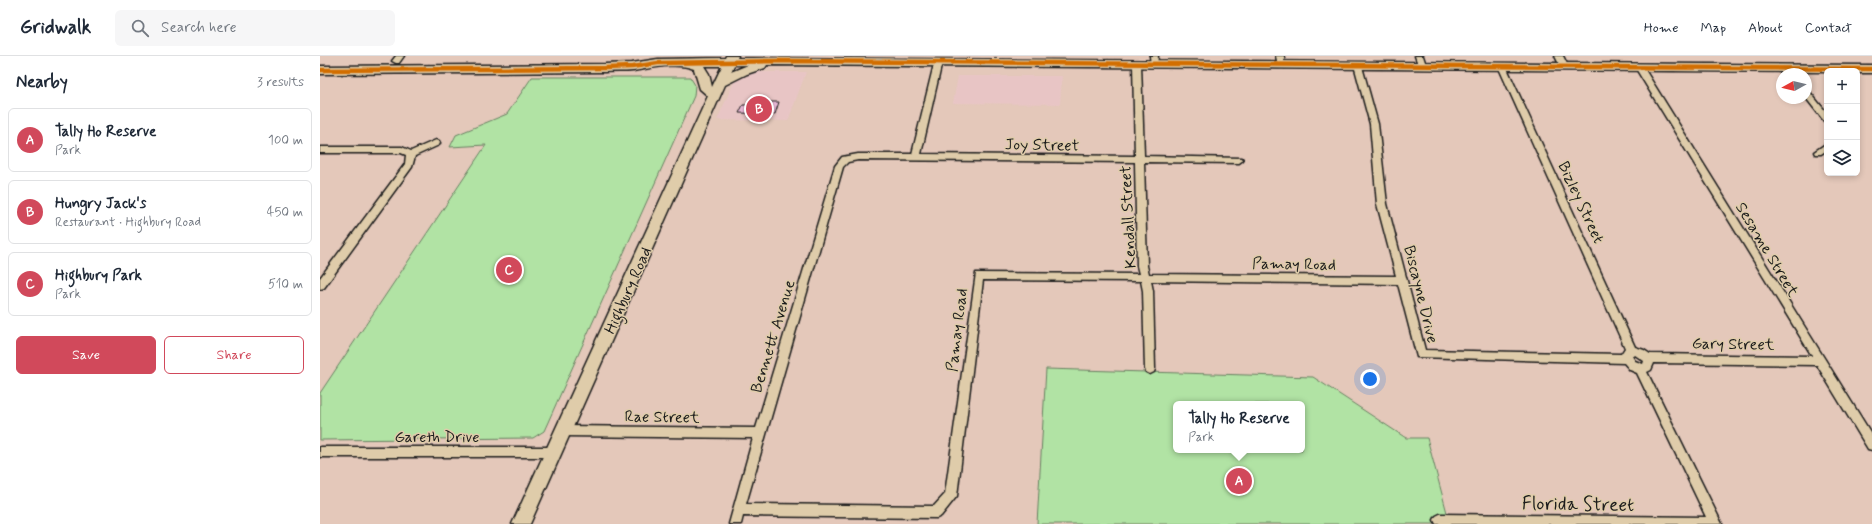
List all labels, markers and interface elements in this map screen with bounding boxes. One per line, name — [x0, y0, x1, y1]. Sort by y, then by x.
search box — [115, 10, 395, 46]
text: Gridwalk — [20, 15, 91, 40]
icon: search — [129, 17, 151, 39]
text: Search here — [161, 18, 237, 38]
text: Home — [1644, 19, 1678, 37]
text: Map — [1700, 19, 1726, 37]
text: About — [1748, 19, 1783, 37]
text: Contact — [1805, 19, 1852, 37]
north arrow — [1776, 68, 1812, 104]
map controls — [1824, 68, 1860, 176]
button: + — [1824, 68, 1860, 104]
text: Nearby — [16, 71, 68, 93]
text: 3 results — [257, 74, 304, 91]
pin: B — [746, 94, 772, 124]
button: − — [1824, 104, 1860, 140]
text: Tally Ho Reserve — [55, 122, 156, 142]
text: A — [26, 132, 34, 149]
text: 100 m — [268, 132, 303, 149]
street label: Joy Street — [1005, 134, 1080, 157]
button: layers — [1824, 140, 1860, 176]
text: Park — [55, 142, 81, 159]
street label: Bizley Street — [1552, 158, 1609, 247]
street label: Kendall Street — [1115, 164, 1142, 269]
text: Hungry Jack's — [55, 194, 146, 214]
street label: Sesame Street — [1730, 199, 1803, 301]
text: B — [26, 204, 34, 221]
text: 450 m — [267, 204, 303, 221]
text: Restaurant · Highbury Road — [55, 214, 201, 231]
street label: Biscayne Drive — [1398, 243, 1443, 345]
street label: Highbury Road — [600, 244, 658, 338]
street label: Pamay Road — [1252, 253, 1336, 276]
pin: C — [496, 255, 522, 285]
text: Highbury Park — [55, 266, 142, 286]
text: C — [25, 276, 35, 293]
text: 510 m — [268, 276, 303, 293]
street label: Bennett Avenue — [746, 277, 801, 396]
text: Park — [55, 286, 81, 303]
street label: Pamay Road — [942, 287, 973, 373]
street label: Gary Street — [1692, 333, 1775, 356]
button: Save — [16, 336, 156, 374]
button: Share — [164, 336, 304, 374]
your location — [1360, 369, 1380, 389]
popup — [1173, 401, 1305, 453]
street label: Rae Street — [624, 406, 700, 429]
text: Tally Ho Reserve — [1188, 409, 1290, 429]
street label: Gareth Drive — [395, 427, 479, 448]
text: Park — [1188, 429, 1214, 446]
pin: A — [1226, 466, 1252, 496]
street label: Florida Street — [1522, 491, 1634, 518]

